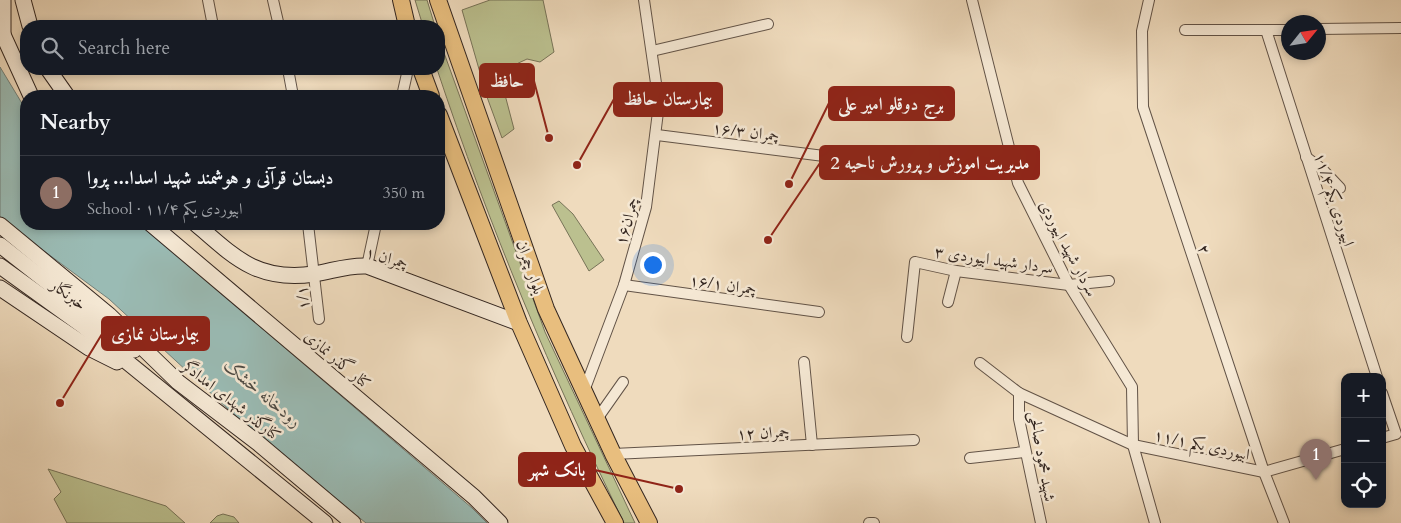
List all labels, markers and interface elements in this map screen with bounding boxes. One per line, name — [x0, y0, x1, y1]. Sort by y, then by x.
north arrow — [1281, 15, 1326, 60]
search box — [20, 20, 445, 75]
icon: search — [38, 34, 66, 62]
text: Search here — [78, 35, 170, 61]
callout: حافظ — [480, 64, 534, 97]
text: حافظ — [490, 69, 524, 94]
callout: بیمارستان حافظ — [614, 83, 722, 116]
text: بیمارستان حافظ — [624, 87, 712, 112]
callout: برج دوقلو امیر علی — [829, 87, 954, 120]
text: برج دوقلو امیر علی — [837, 92, 945, 120]
text: Nearby — [40, 108, 111, 137]
street label: ۱۶/۳ چمران — [711, 117, 781, 147]
callout: مدیریت اموزش و پرورش ناحیه 2 — [820, 146, 1039, 179]
street label: ۱۱/۴ ابیوردی یکم — [1305, 150, 1360, 250]
text: مدیریت اموزش و پرورش ناحیه 2 — [830, 151, 1030, 176]
text: دبستان قرآنی و هوشمند شهید اسدا... پروا — [87, 165, 334, 191]
text: 1 — [52, 182, 60, 204]
text: 350 m — [383, 182, 425, 204]
street label: چمران۱۶ — [610, 195, 644, 248]
street label: سردار شهید ابیوردی — [1034, 197, 1103, 300]
text: School · ۱۱/۴ ابیوردی یکم — [87, 198, 243, 220]
street label: بلوار چمران — [511, 237, 550, 297]
street label: چمران ۱ — [363, 241, 411, 275]
street label: ۳ سردار شهید ابیوردی — [933, 241, 1055, 279]
street label: ۲ — [1192, 241, 1216, 257]
your location — [640, 252, 666, 278]
street label: ۱۶/۱ چمران — [688, 269, 758, 301]
street label: خبرنگار — [44, 273, 91, 315]
street label: ۱/۱ — [291, 285, 315, 311]
callout: بیمارستان نمازی — [102, 317, 209, 350]
text: بیمارستان نمازی — [111, 322, 199, 347]
street label: کنار گذر نمازی — [299, 325, 376, 394]
street label: کنارگذر شهدای امدادگر — [176, 353, 286, 446]
water label: رودخانه خشک — [218, 353, 307, 434]
map controls — [1341, 373, 1386, 508]
button: + — [1341, 373, 1386, 418]
street label: شهید محمود صالحی — [1023, 409, 1061, 503]
button: − — [1341, 418, 1386, 463]
street label: ۱۲ چمران — [736, 421, 790, 445]
street label: ۱۱/۱ ابیوردی یکم — [1151, 424, 1252, 470]
pin: 1 — [1300, 439, 1332, 480]
callout: بانک شهر — [519, 453, 595, 486]
text: بانک شهر — [527, 458, 585, 483]
button: locate — [1341, 463, 1386, 508]

